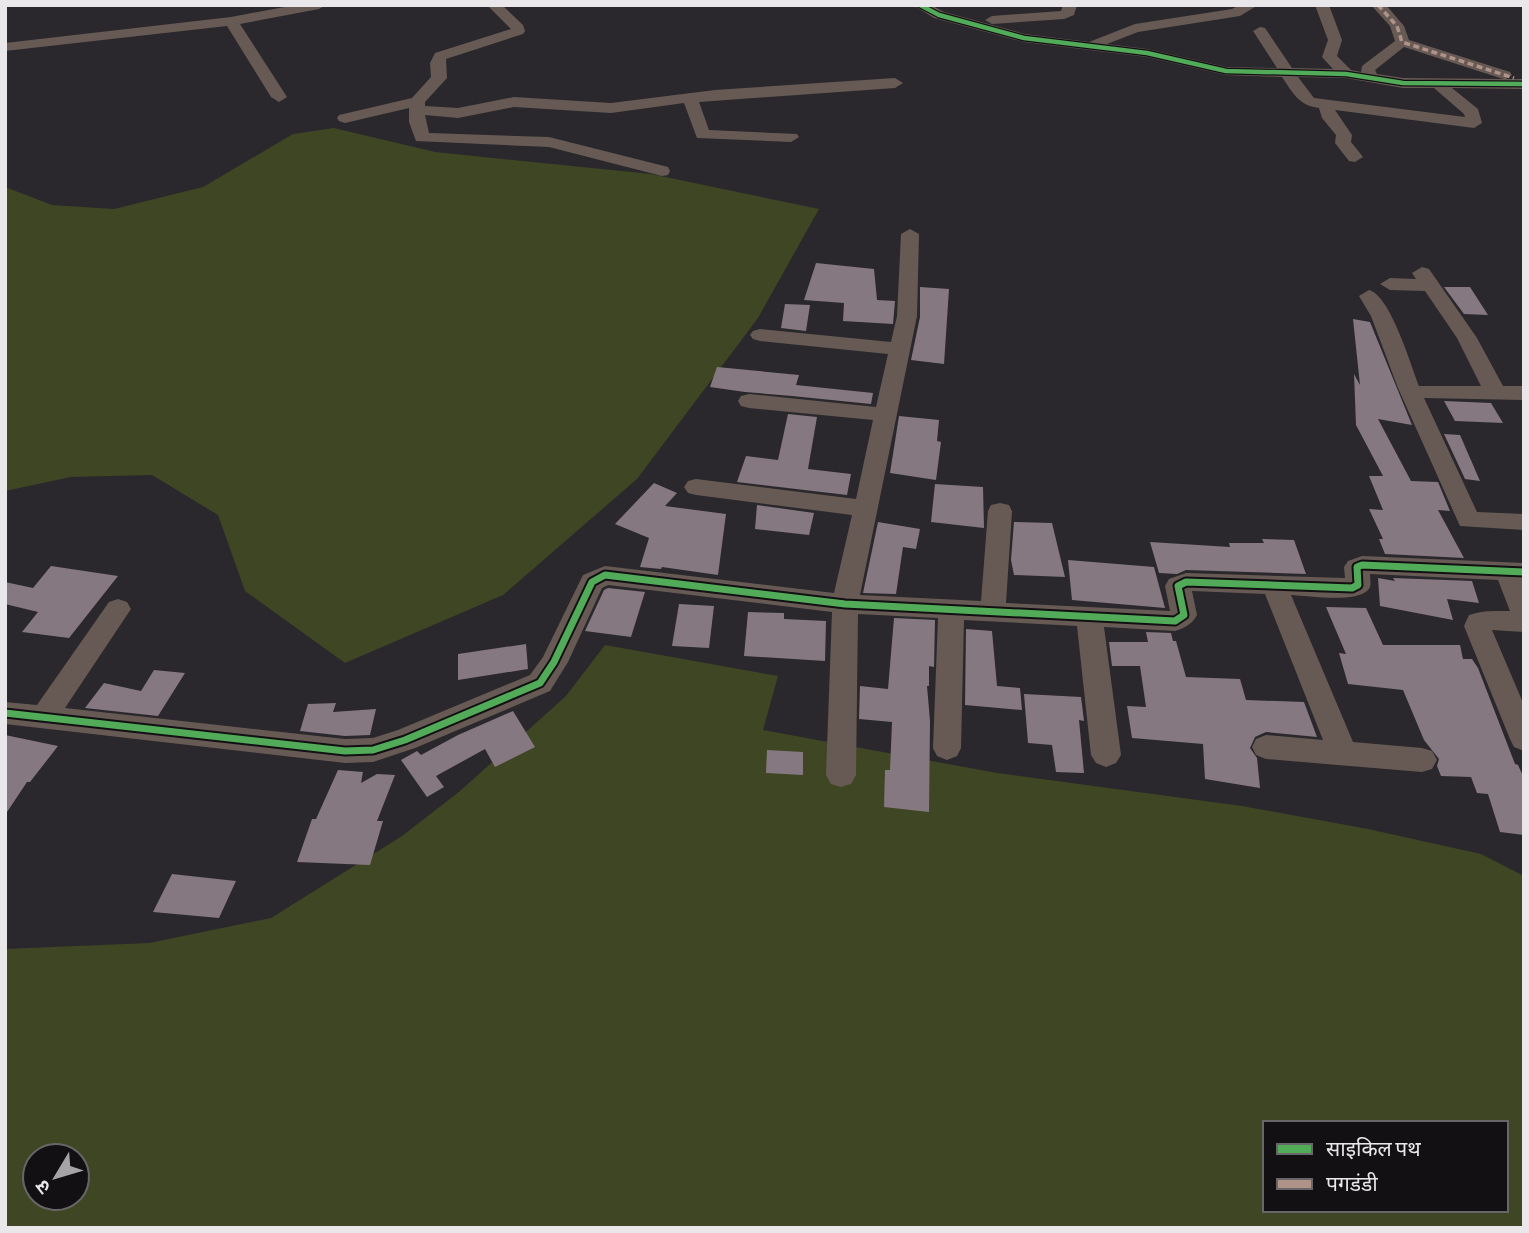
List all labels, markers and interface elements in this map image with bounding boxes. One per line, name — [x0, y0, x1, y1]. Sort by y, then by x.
legend — [1263, 1121, 1508, 1212]
text: साइकिल पथ — [1326, 1137, 1421, 1160]
north arrow — [21, 1142, 91, 1212]
text: पगडंडी — [1326, 1172, 1378, 1195]
text: उ — [32, 1176, 55, 1197]

